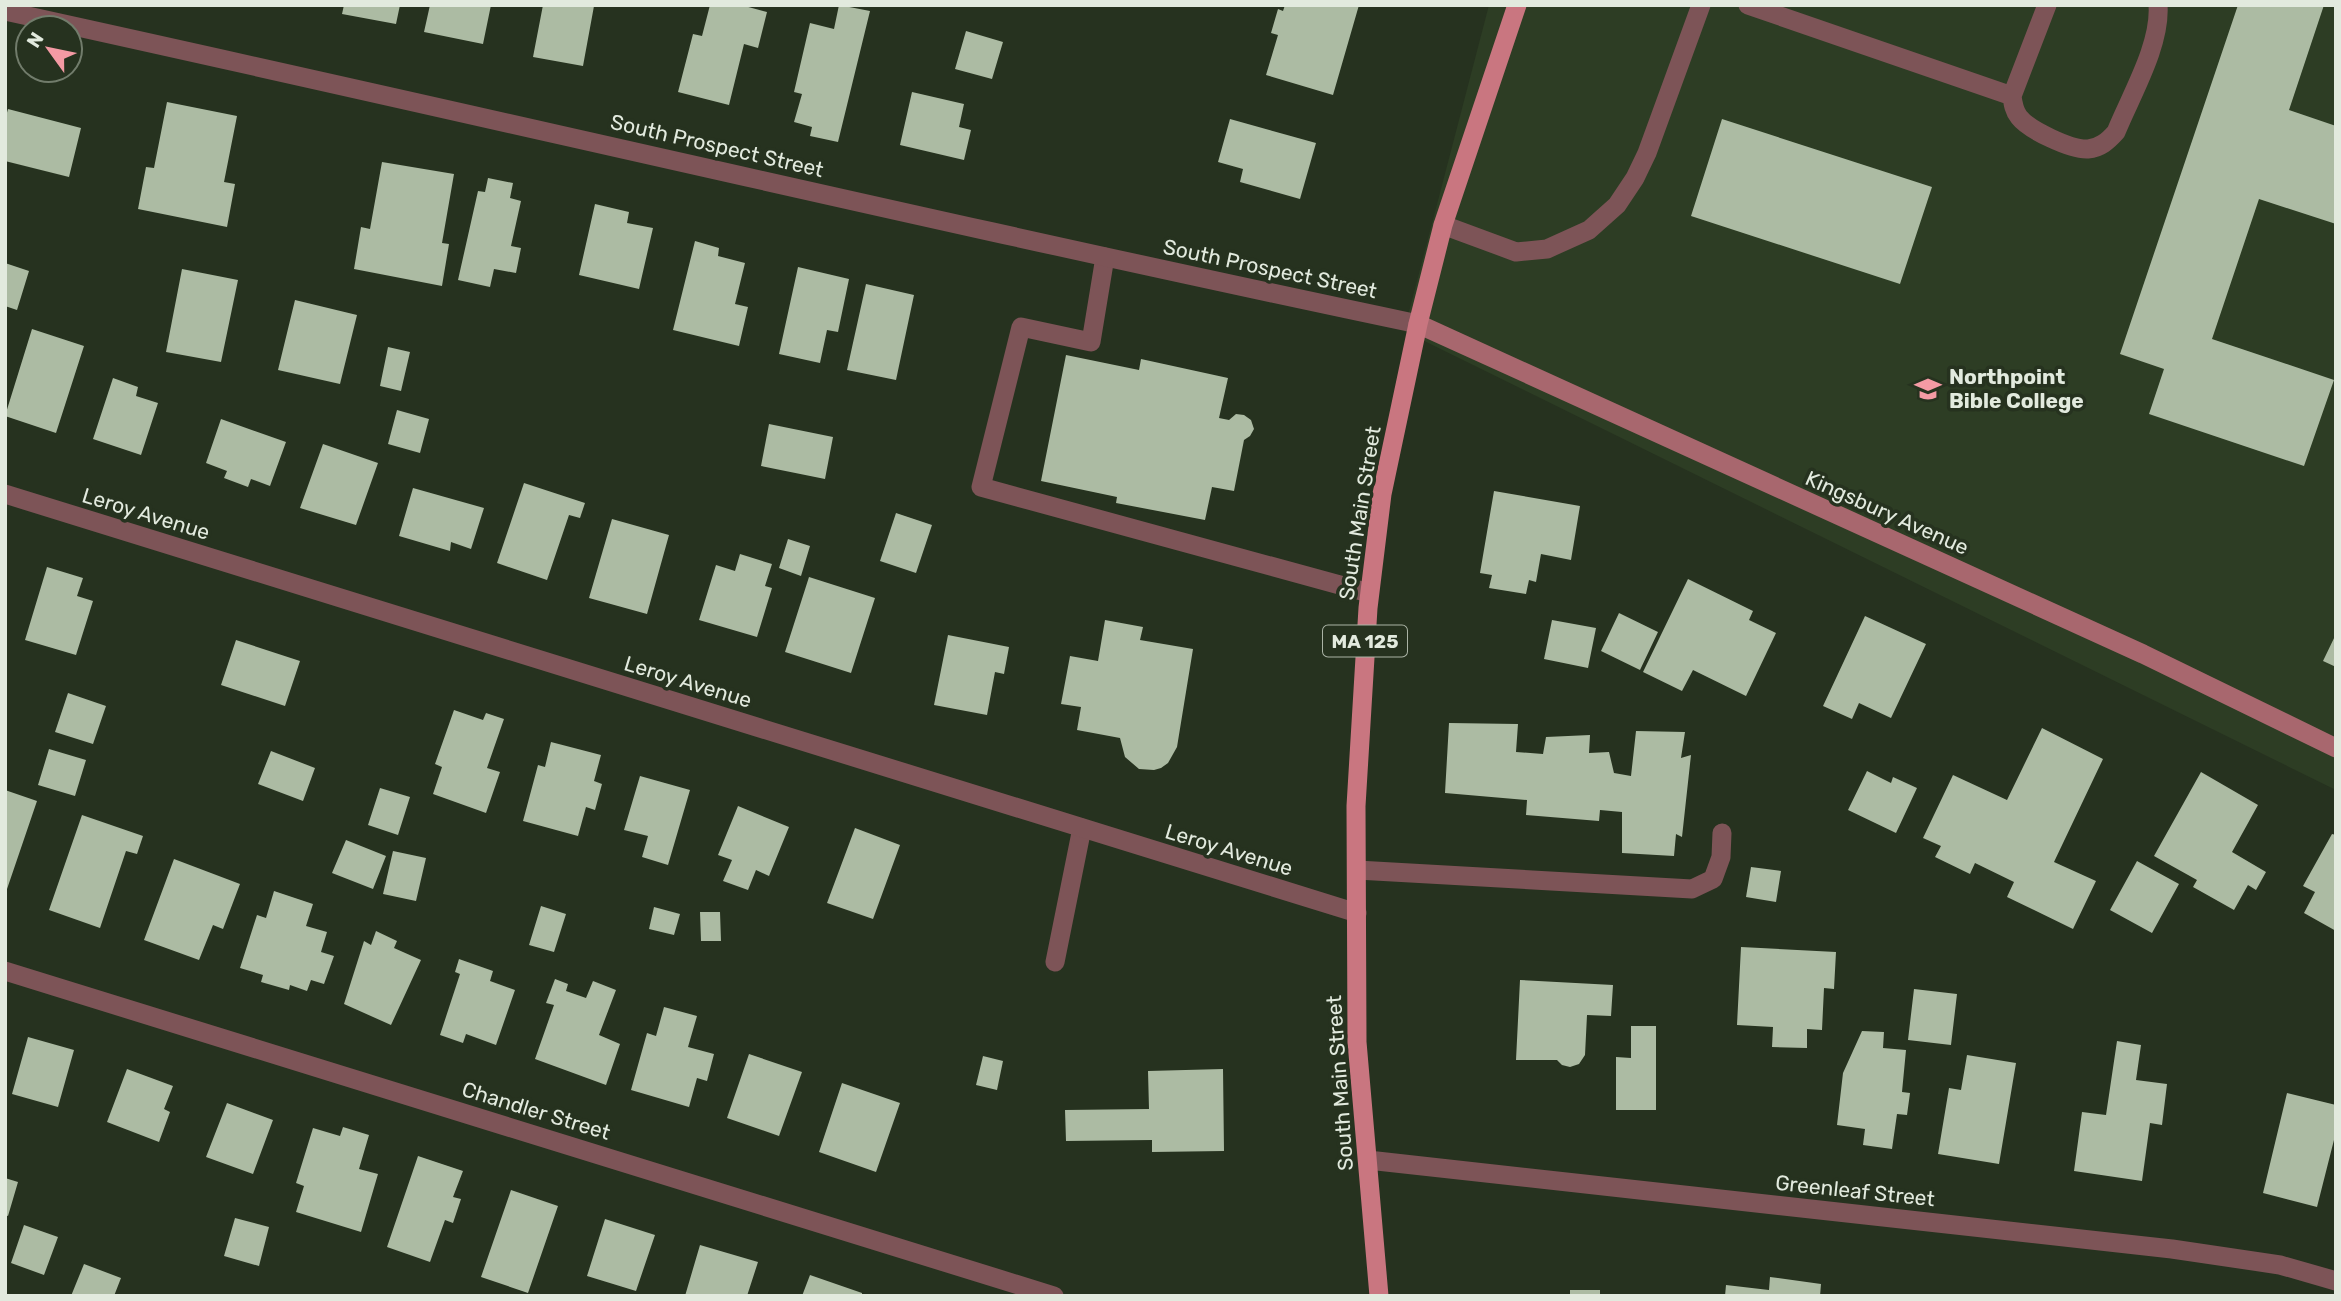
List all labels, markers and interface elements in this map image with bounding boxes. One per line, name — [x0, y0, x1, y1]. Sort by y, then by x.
north arrow — [14, 14, 84, 84]
text: N — [22, 28, 49, 52]
street label: South Prospect Street — [608, 109, 826, 182]
street label: South Prospect Street — [1161, 234, 1379, 303]
place label: Northpoint Bible College — [1949, 364, 2084, 413]
school or university icon: Northpoint Bible College — [1913, 374, 1943, 404]
street label: South Main Street — [1333, 424, 1386, 602]
street label: Kingsbury Avenue — [1802, 465, 1973, 560]
street label: Leroy Avenue — [79, 482, 213, 545]
road number: MA 125 — [1323, 626, 1407, 656]
street label: Leroy Avenue — [621, 650, 755, 713]
street label: Leroy Avenue — [1162, 818, 1296, 881]
street label: South Main Street — [1321, 994, 1358, 1172]
street label: Chandler Street — [459, 1076, 613, 1145]
street label: Greenleaf Street — [1774, 1170, 1936, 1211]

